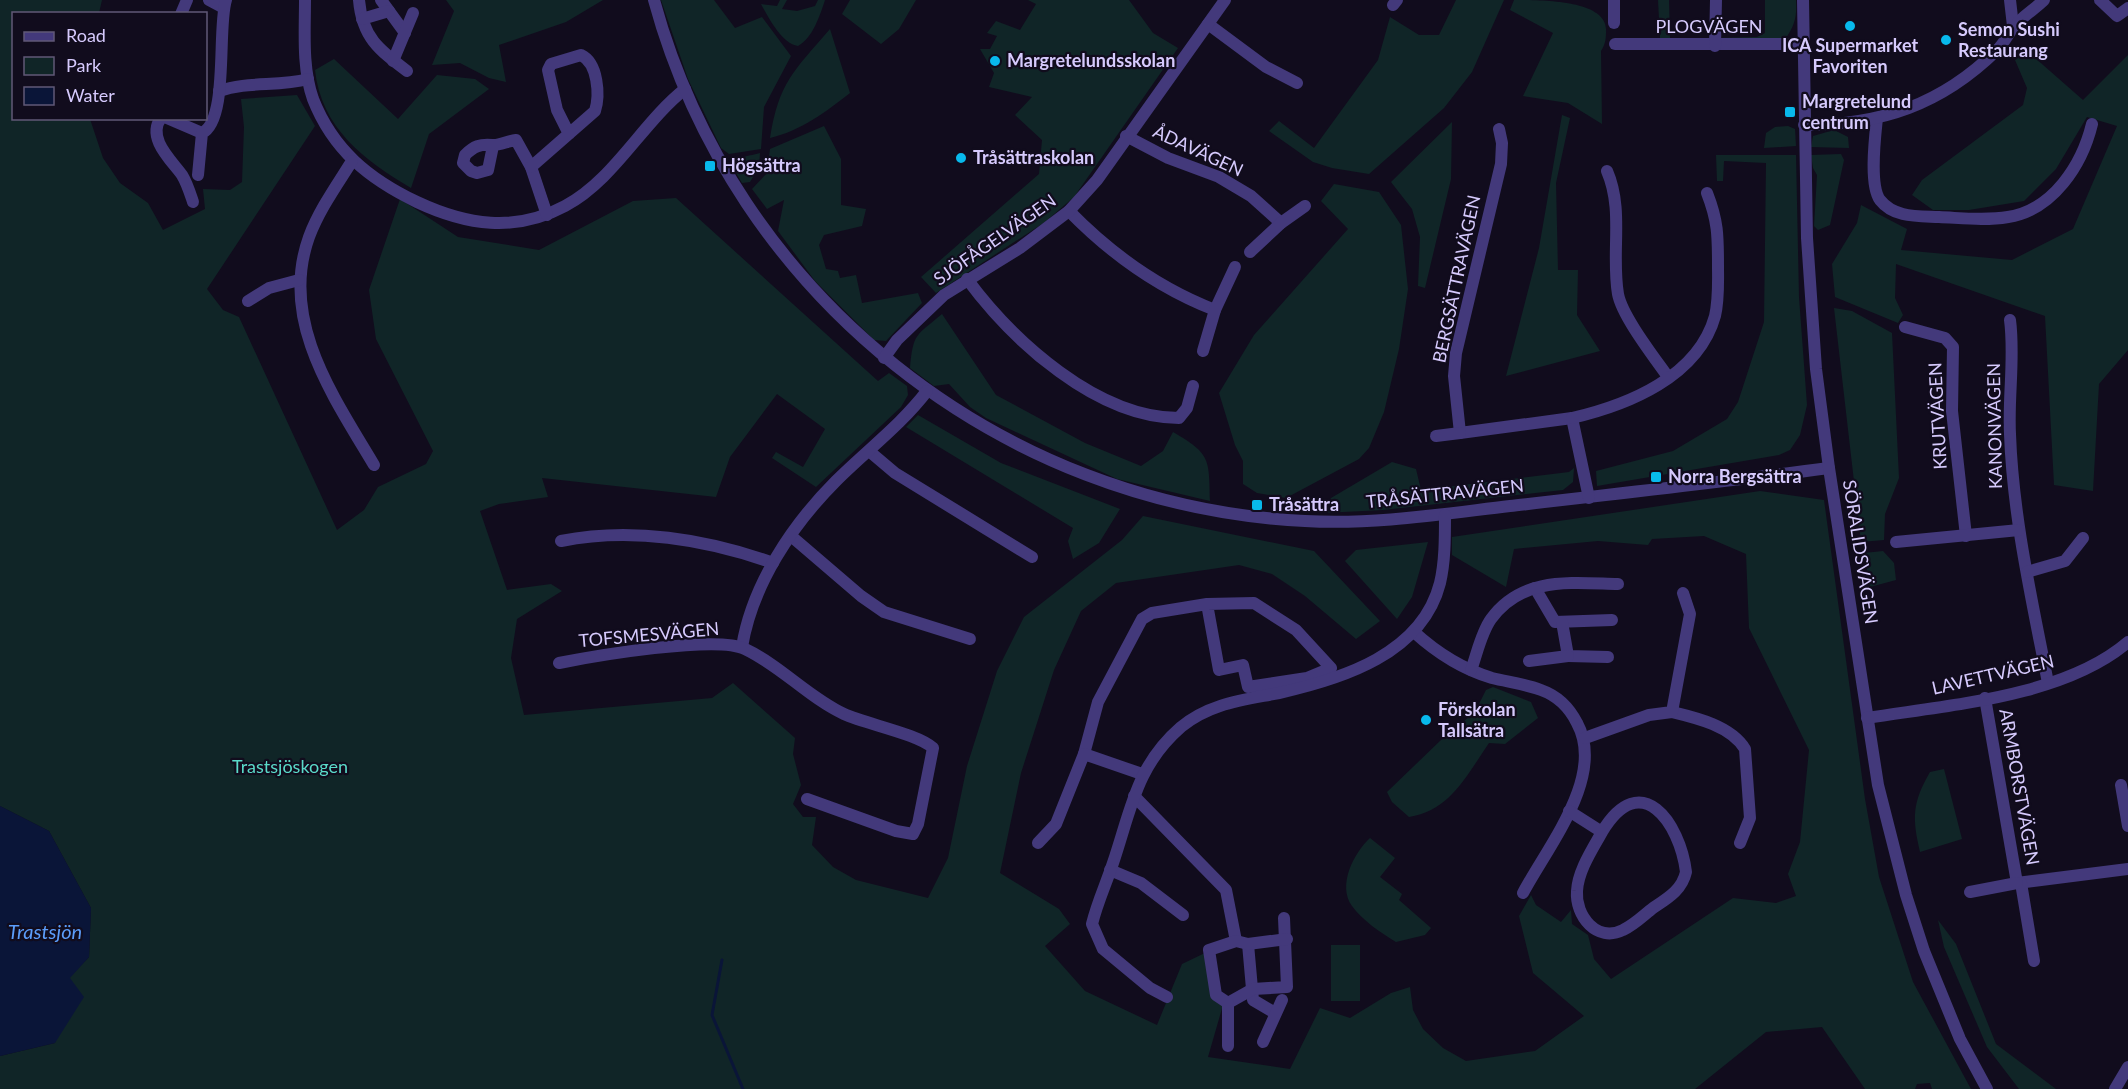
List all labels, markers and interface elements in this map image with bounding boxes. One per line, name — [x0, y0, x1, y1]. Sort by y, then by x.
legend — [12, 12, 207, 120]
street label: PLOGVÄGEN — [1655, 15, 1763, 37]
place label: Semon Sushi Restaurang — [1958, 18, 2060, 61]
marker: ICA Supermarket Favoriten — [1843, 19, 1857, 33]
text: Road — [66, 24, 106, 46]
marker: Semon Sushi Restaurang — [1939, 33, 1953, 47]
place label: ICA Supermarket Favoriten — [1782, 34, 1918, 77]
place label: Margretelundsskolan — [1007, 49, 1175, 71]
text: Park — [66, 54, 102, 76]
marker: Margretelundsskolan — [988, 54, 1002, 68]
text: Water — [66, 84, 115, 106]
place label: Margretelund centrum — [1802, 90, 1911, 133]
marker: Margretelund centrum — [1783, 105, 1797, 119]
street label: ÅDAVÄGEN — [1150, 120, 1247, 181]
place label: Tråsättraskolan — [973, 146, 1094, 168]
marker: Tråsättraskolan — [954, 151, 968, 165]
place label: Högsättra — [722, 154, 801, 176]
marker: Högsättra — [703, 159, 717, 173]
street label: SJÖFÅGELVÄGEN — [929, 189, 1060, 290]
street label: BERGSÄTTRAVÄGEN — [1427, 193, 1485, 365]
street label: KRUTVÄGEN — [1923, 362, 1951, 470]
street label: KANONVÄGEN — [1982, 363, 2006, 489]
place label: Norra Bergsättra — [1668, 465, 1802, 487]
marker: Norra Bergsättra — [1649, 470, 1663, 484]
street label: TRÅSÄTTRAVÄGEN — [1365, 474, 1525, 512]
street label: SÖRALIDSVÄGEN — [1839, 478, 1883, 625]
place label: Tråsättra — [1269, 493, 1339, 515]
marker: Tråsättra — [1250, 498, 1264, 512]
street label: TOFSMESVÄGEN — [578, 617, 720, 651]
street label: LAVETTVÄGEN — [1930, 649, 2056, 699]
place label: Förskolan Tallsätra — [1438, 698, 1516, 741]
street label: ARMBORSTVÄGEN — [1995, 707, 2045, 867]
marker: Förskolan Tallsätra — [1419, 713, 1433, 727]
park label: Trastsjöskogen — [232, 755, 348, 777]
water label: Trastsjön — [8, 919, 82, 943]

